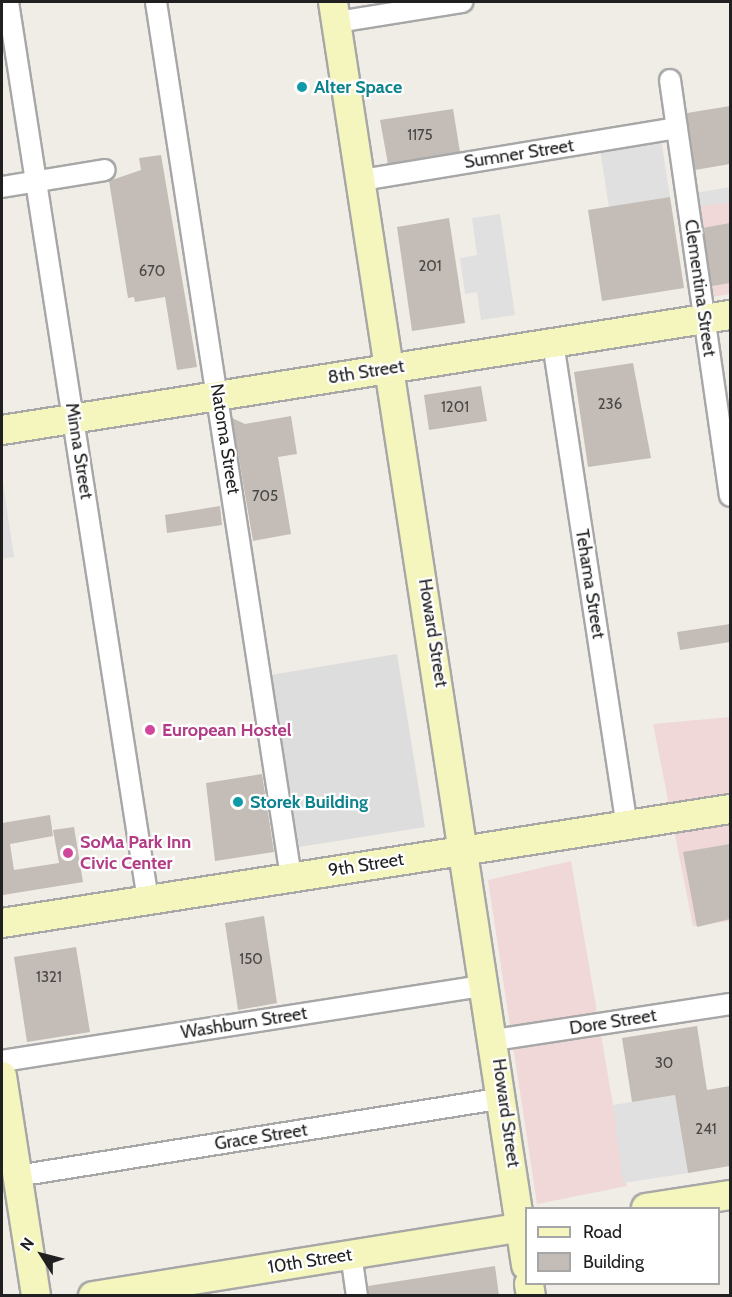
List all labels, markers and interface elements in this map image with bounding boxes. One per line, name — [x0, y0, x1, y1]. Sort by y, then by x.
place label: Alter Space — [314, 76, 402, 98]
marker: Alter Space — [295, 80, 309, 94]
house number: 1175 — [407, 127, 433, 145]
street label: Sumner Street — [463, 135, 575, 173]
street label: Clementina Street — [680, 218, 720, 358]
house number: 201 — [418, 258, 442, 276]
house number: 670 — [139, 263, 165, 281]
street label: 8th Street — [326, 355, 406, 389]
street label: Natoma Street — [206, 382, 244, 496]
house number: 236 — [598, 396, 622, 414]
house number: 1201 — [441, 399, 469, 417]
street label: Minna Street — [61, 401, 97, 501]
house number: 705 — [252, 488, 278, 506]
street label: Tehama Street — [571, 528, 609, 640]
street label: Howard Street — [414, 577, 452, 689]
place label: European Hostel — [162, 719, 291, 741]
marker: European Hostel — [143, 723, 157, 737]
place label: Storek Building — [250, 791, 368, 813]
marker: Storek Building — [231, 795, 245, 809]
place label: SoMa Park Inn Civic Center — [80, 832, 191, 874]
marker: SoMa Park Inn Civic Center — [61, 846, 75, 860]
street label: 9th Street — [327, 848, 405, 882]
house number: 150 — [239, 951, 263, 969]
house number: 1321 — [36, 969, 62, 987]
street label: Washburn Street — [179, 1002, 309, 1044]
street label: Dore Street — [568, 1004, 658, 1040]
house number: 30 — [655, 1055, 673, 1073]
street label: Howard Street — [488, 1057, 524, 1169]
street label: Grace Street — [213, 1119, 309, 1155]
house number: 241 — [695, 1121, 717, 1139]
legend — [525, 1207, 720, 1285]
text: Road — [583, 1221, 622, 1243]
north arrow — [12, 1225, 72, 1285]
text: N — [16, 1234, 38, 1254]
street label: 10th Street — [267, 1244, 353, 1278]
text: Building — [583, 1251, 644, 1273]

